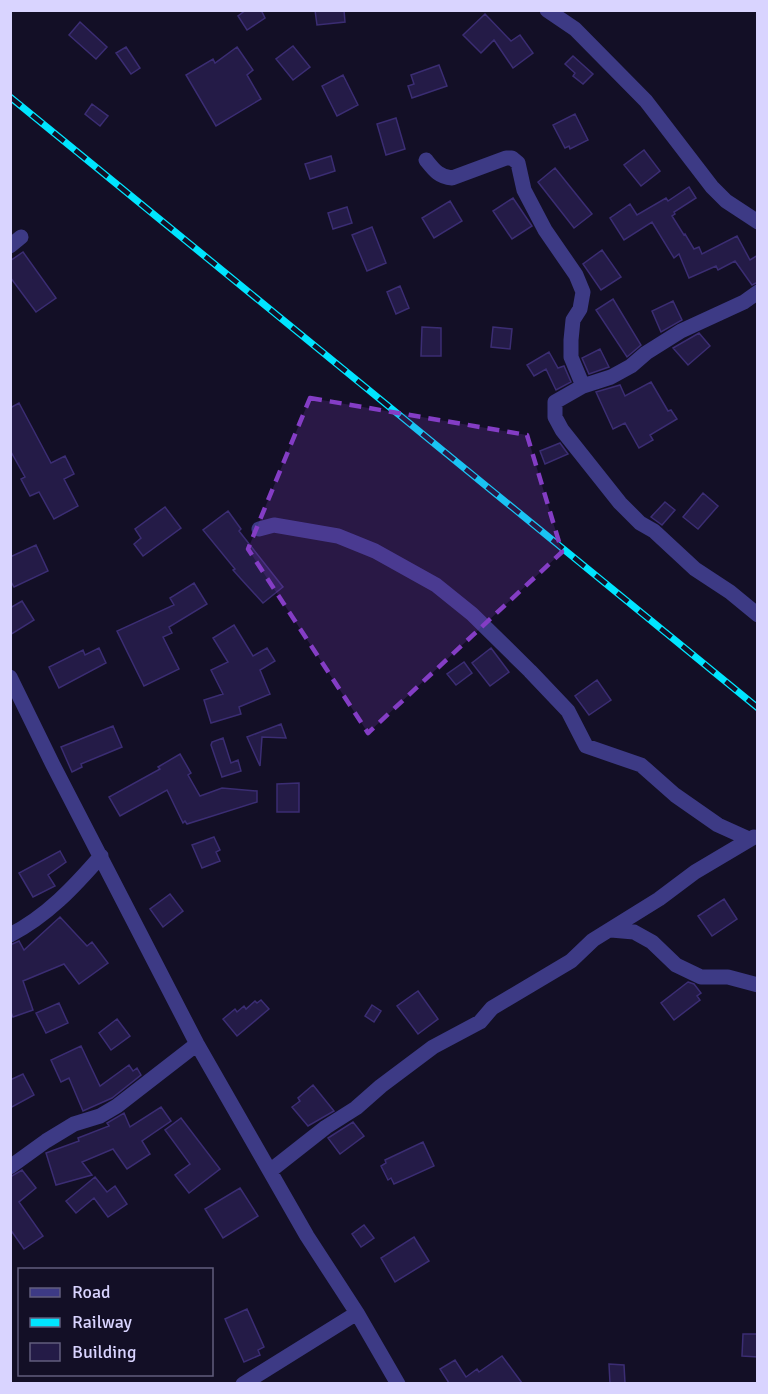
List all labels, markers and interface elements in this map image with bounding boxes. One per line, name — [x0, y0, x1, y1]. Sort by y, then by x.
legend — [18, 1268, 213, 1376]
text: Road — [72, 1281, 111, 1303]
text: Railway — [72, 1311, 133, 1333]
text: Building — [72, 1341, 136, 1363]

